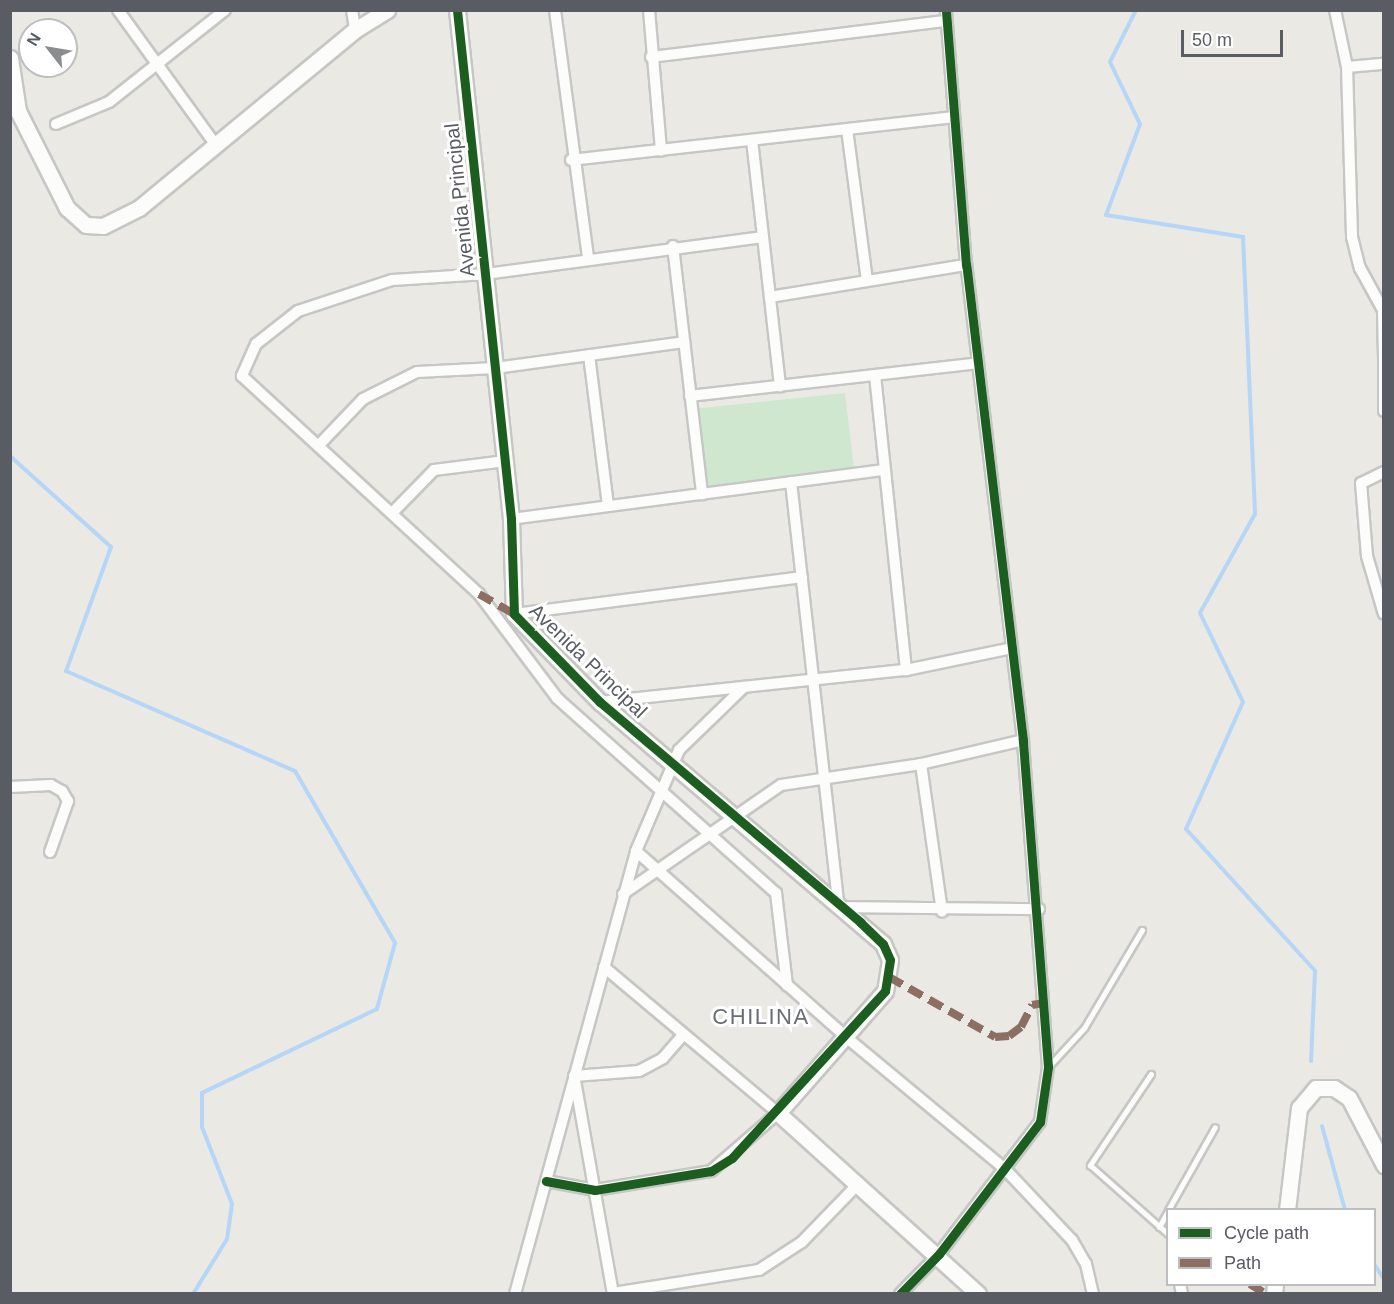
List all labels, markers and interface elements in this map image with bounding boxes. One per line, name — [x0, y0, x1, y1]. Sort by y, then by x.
north arrow — [18, 18, 78, 78]
scale bar — [1184, 18, 1286, 56]
text: N — [24, 30, 44, 49]
text: 50 m — [1192, 30, 1232, 50]
street label: Avenida Principal — [440, 122, 480, 278]
street label: Avenida Principal — [524, 599, 652, 723]
district label: CHILINA — [712, 1004, 810, 1030]
legend — [1166, 1208, 1376, 1286]
text: Cycle path — [1224, 1223, 1309, 1243]
text: Path — [1224, 1253, 1261, 1273]

